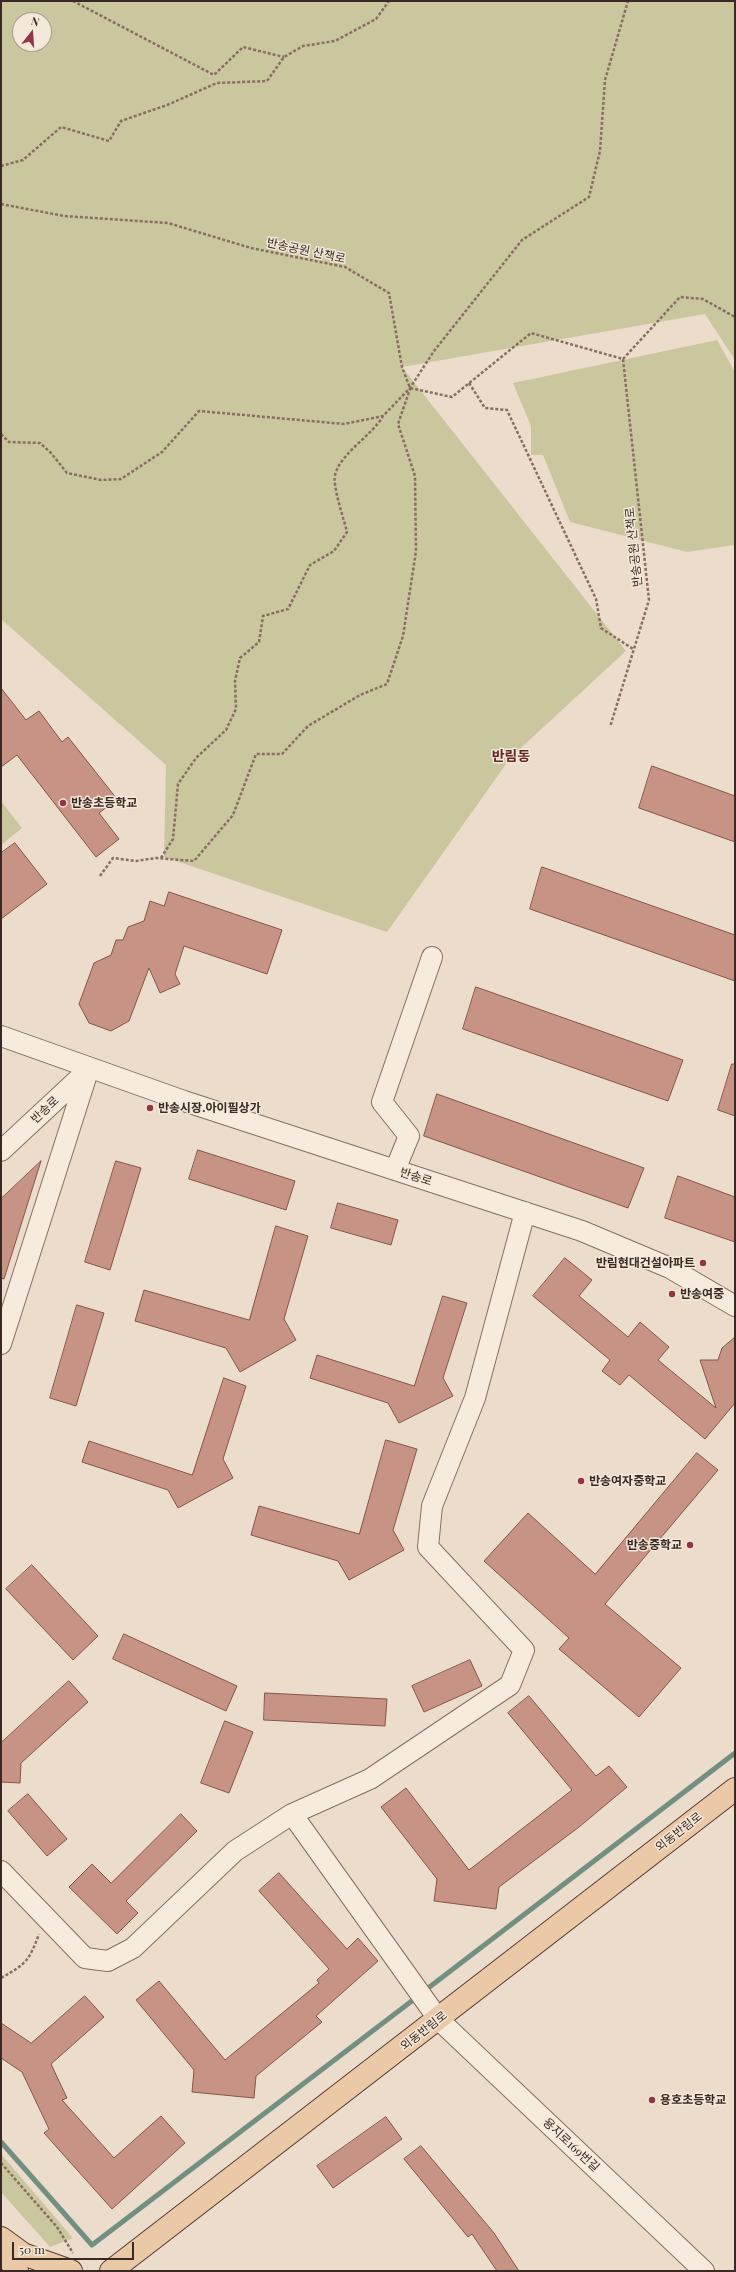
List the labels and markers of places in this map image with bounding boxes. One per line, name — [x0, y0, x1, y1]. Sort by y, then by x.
place label: 반송초등학교 — [71, 796, 137, 810]
marker: 반송초등학교 — [58, 798, 68, 808]
place label: 반송시장.아이필상가 — [158, 1101, 261, 1115]
marker: 반송시장.아이필상가 — [145, 1103, 155, 1113]
place label: 반림현대건설아파트 — [596, 1256, 695, 1270]
marker: 반림현대건설아파트 — [698, 1258, 708, 1268]
place label: 반송여중 — [680, 1287, 724, 1301]
marker: 반송여중 — [667, 1289, 677, 1299]
place label: 반송여자중학교 — [589, 1474, 666, 1488]
marker: 반송여자중학교 — [576, 1476, 586, 1486]
place label: 반송중학교 — [627, 1538, 682, 1552]
marker: 반송중학교 — [685, 1540, 695, 1550]
place label: 용호초등학교 — [660, 2093, 726, 2107]
marker: 용호초등학교 — [647, 2095, 657, 2105]

